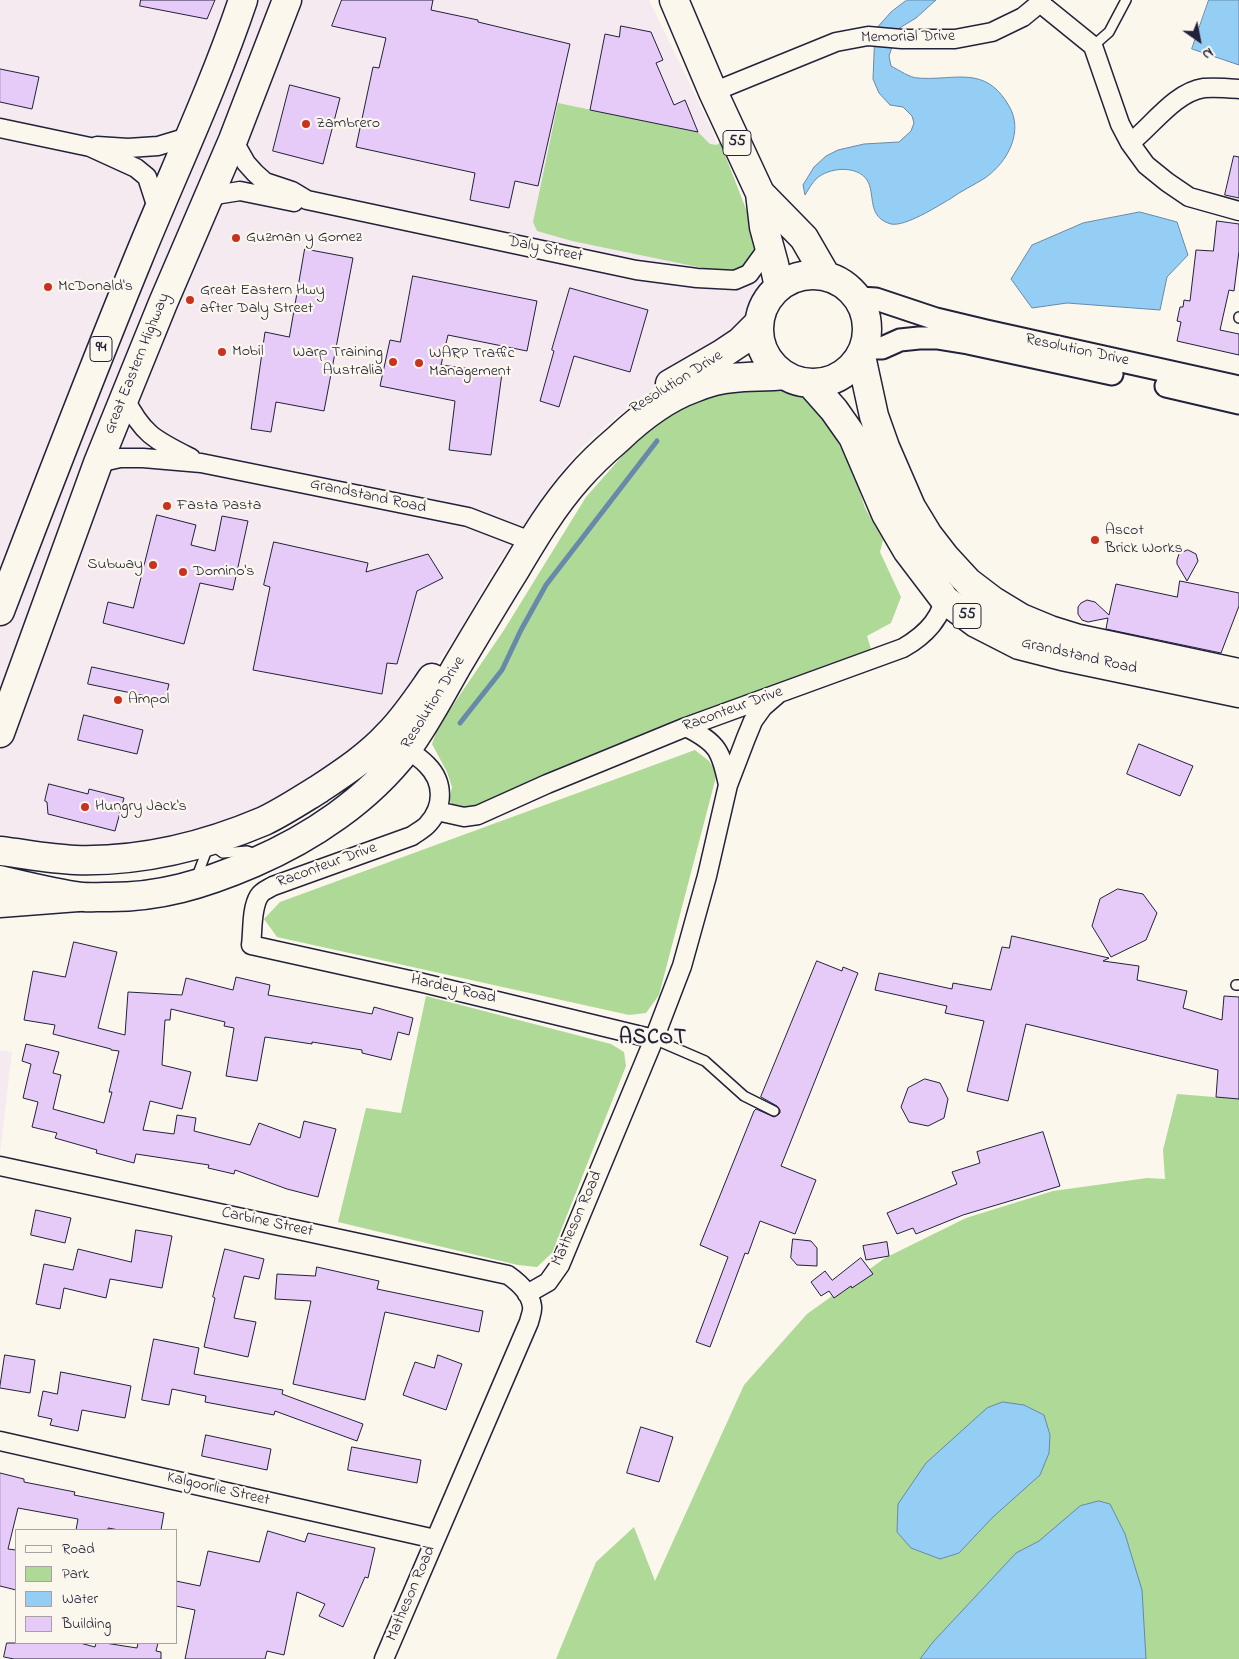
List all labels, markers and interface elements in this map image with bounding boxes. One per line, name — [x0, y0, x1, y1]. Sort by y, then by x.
north arrow — [1174, 15, 1224, 65]
street label: Memorial Drive — [861, 28, 955, 48]
text: N — [1198, 42, 1217, 64]
place label: Zambrero — [316, 114, 380, 134]
marker: Zambrero — [300, 118, 312, 130]
road number: 55 — [723, 130, 751, 156]
place label: Guzman y Gomez — [246, 228, 362, 248]
marker: Guzman y Gomez — [230, 232, 242, 244]
street label: Daly Street — [506, 233, 584, 267]
place label: McDonald's — [58, 277, 133, 297]
marker: McDonald's — [42, 281, 54, 293]
place label: Great Eastern Hwy after Daly Street — [200, 281, 325, 319]
street label: Great Eastern Highway — [101, 291, 175, 437]
marker: Great Eastern Hwy after Daly Street — [184, 294, 196, 306]
street label: Resolution Drive — [1023, 331, 1131, 371]
road number: 94 — [90, 336, 112, 362]
place label: Mobil — [232, 342, 264, 362]
place label: Warp Training Australia — [293, 343, 383, 381]
place label: WARP Traffic Management — [429, 344, 515, 382]
marker: Mobil — [216, 346, 228, 358]
street label: Resolution Drive — [627, 347, 727, 419]
marker: Warp Training Australia — [387, 356, 399, 368]
marker: WARP Traffic Management — [413, 357, 425, 369]
street label: Grandstand Road — [308, 475, 428, 519]
place label: Fasta Pasta — [177, 496, 261, 516]
marker: Fasta Pasta — [161, 500, 173, 512]
place label: Ascot Brick Works — [1105, 521, 1183, 559]
marker: Ascot Brick Works — [1089, 534, 1101, 546]
place label: Subway — [87, 555, 143, 575]
marker: Subway — [147, 559, 159, 571]
place label: Domino's — [193, 562, 254, 582]
marker: Domino's — [177, 566, 189, 578]
road number: 55 — [953, 604, 981, 628]
street label: Grandstand Road — [1019, 634, 1139, 680]
street label: Resolution Drive — [398, 653, 470, 753]
street label: Raconteur Drive — [680, 683, 786, 737]
place label: Ampol — [128, 690, 170, 710]
marker: Ampol — [112, 694, 124, 706]
place label: Hungry Jack's — [95, 797, 187, 817]
marker: Hungry Jack's — [79, 801, 91, 813]
street label: Raconteur Drive — [274, 839, 380, 893]
street label: Hardey Road — [409, 971, 497, 1009]
district label: ASCOT — [618, 1027, 688, 1053]
street label: Matheson Road — [549, 1169, 607, 1269]
street label: Carbine Street — [219, 1204, 315, 1242]
street label: Kalgoorlie Street — [165, 1469, 271, 1511]
legend — [15, 1529, 178, 1644]
text: Road — [62, 1538, 95, 1560]
street label: Matheson Road — [383, 1543, 441, 1645]
text: Park — [62, 1563, 89, 1585]
text: Water — [62, 1588, 98, 1610]
text: Building — [62, 1613, 111, 1635]

